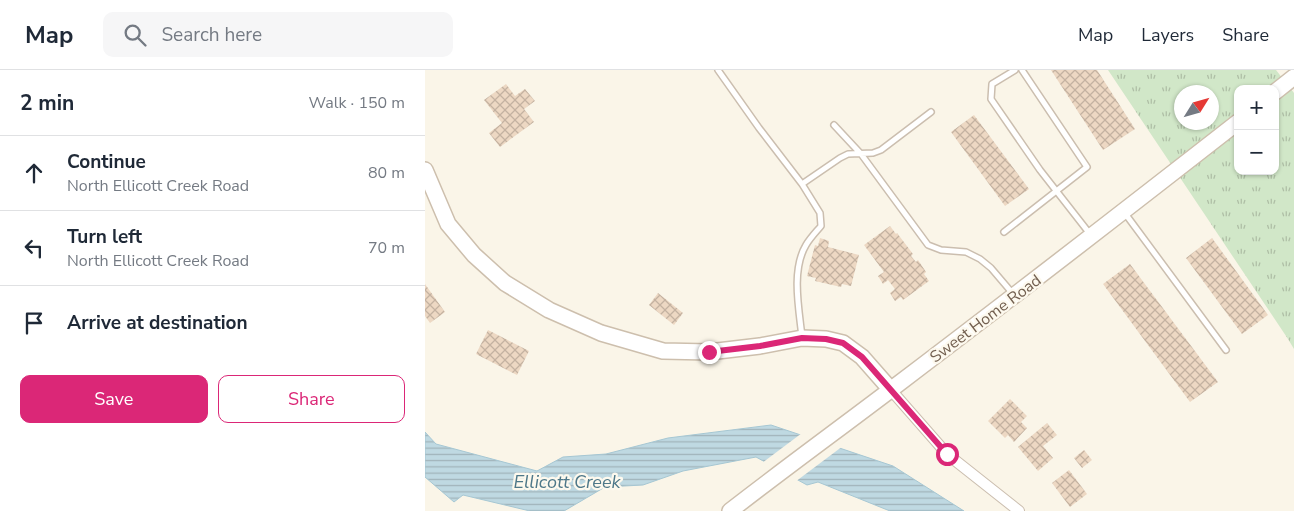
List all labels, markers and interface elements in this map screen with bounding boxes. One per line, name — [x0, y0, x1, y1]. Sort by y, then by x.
search box — [103, 12, 453, 57]
text: Map — [25, 19, 73, 51]
icon: search — [121, 21, 149, 49]
text: Search here — [161, 22, 262, 48]
text: Map — [1078, 23, 1113, 47]
text: Layers — [1141, 23, 1194, 47]
text: Share — [1222, 23, 1269, 47]
north arrow — [1174, 85, 1219, 130]
map controls — [1234, 85, 1279, 175]
button: + — [1234, 85, 1279, 130]
text: 2 min — [20, 89, 74, 117]
text: Walk · 150 m — [309, 92, 405, 114]
button: − — [1234, 130, 1279, 175]
text: Continue — [67, 149, 146, 175]
icon: ahead — [20, 159, 48, 187]
text: 80 m — [368, 162, 405, 184]
text: North Ellicott Creek Road — [67, 175, 249, 197]
text: Turn left — [67, 224, 142, 250]
icon: left — [20, 234, 48, 262]
text: 70 m — [368, 237, 405, 259]
text: North Ellicott Creek Road — [67, 250, 249, 272]
street label: Sweet Home Road — [925, 270, 1046, 368]
icon: arrive — [20, 309, 48, 337]
text: Arrive at destination — [67, 310, 248, 336]
route end — [698, 341, 721, 364]
button: Save — [20, 375, 208, 423]
button: Share — [218, 375, 405, 423]
route start — [936, 443, 959, 466]
water label: Ellicott Creek — [514, 470, 621, 494]

